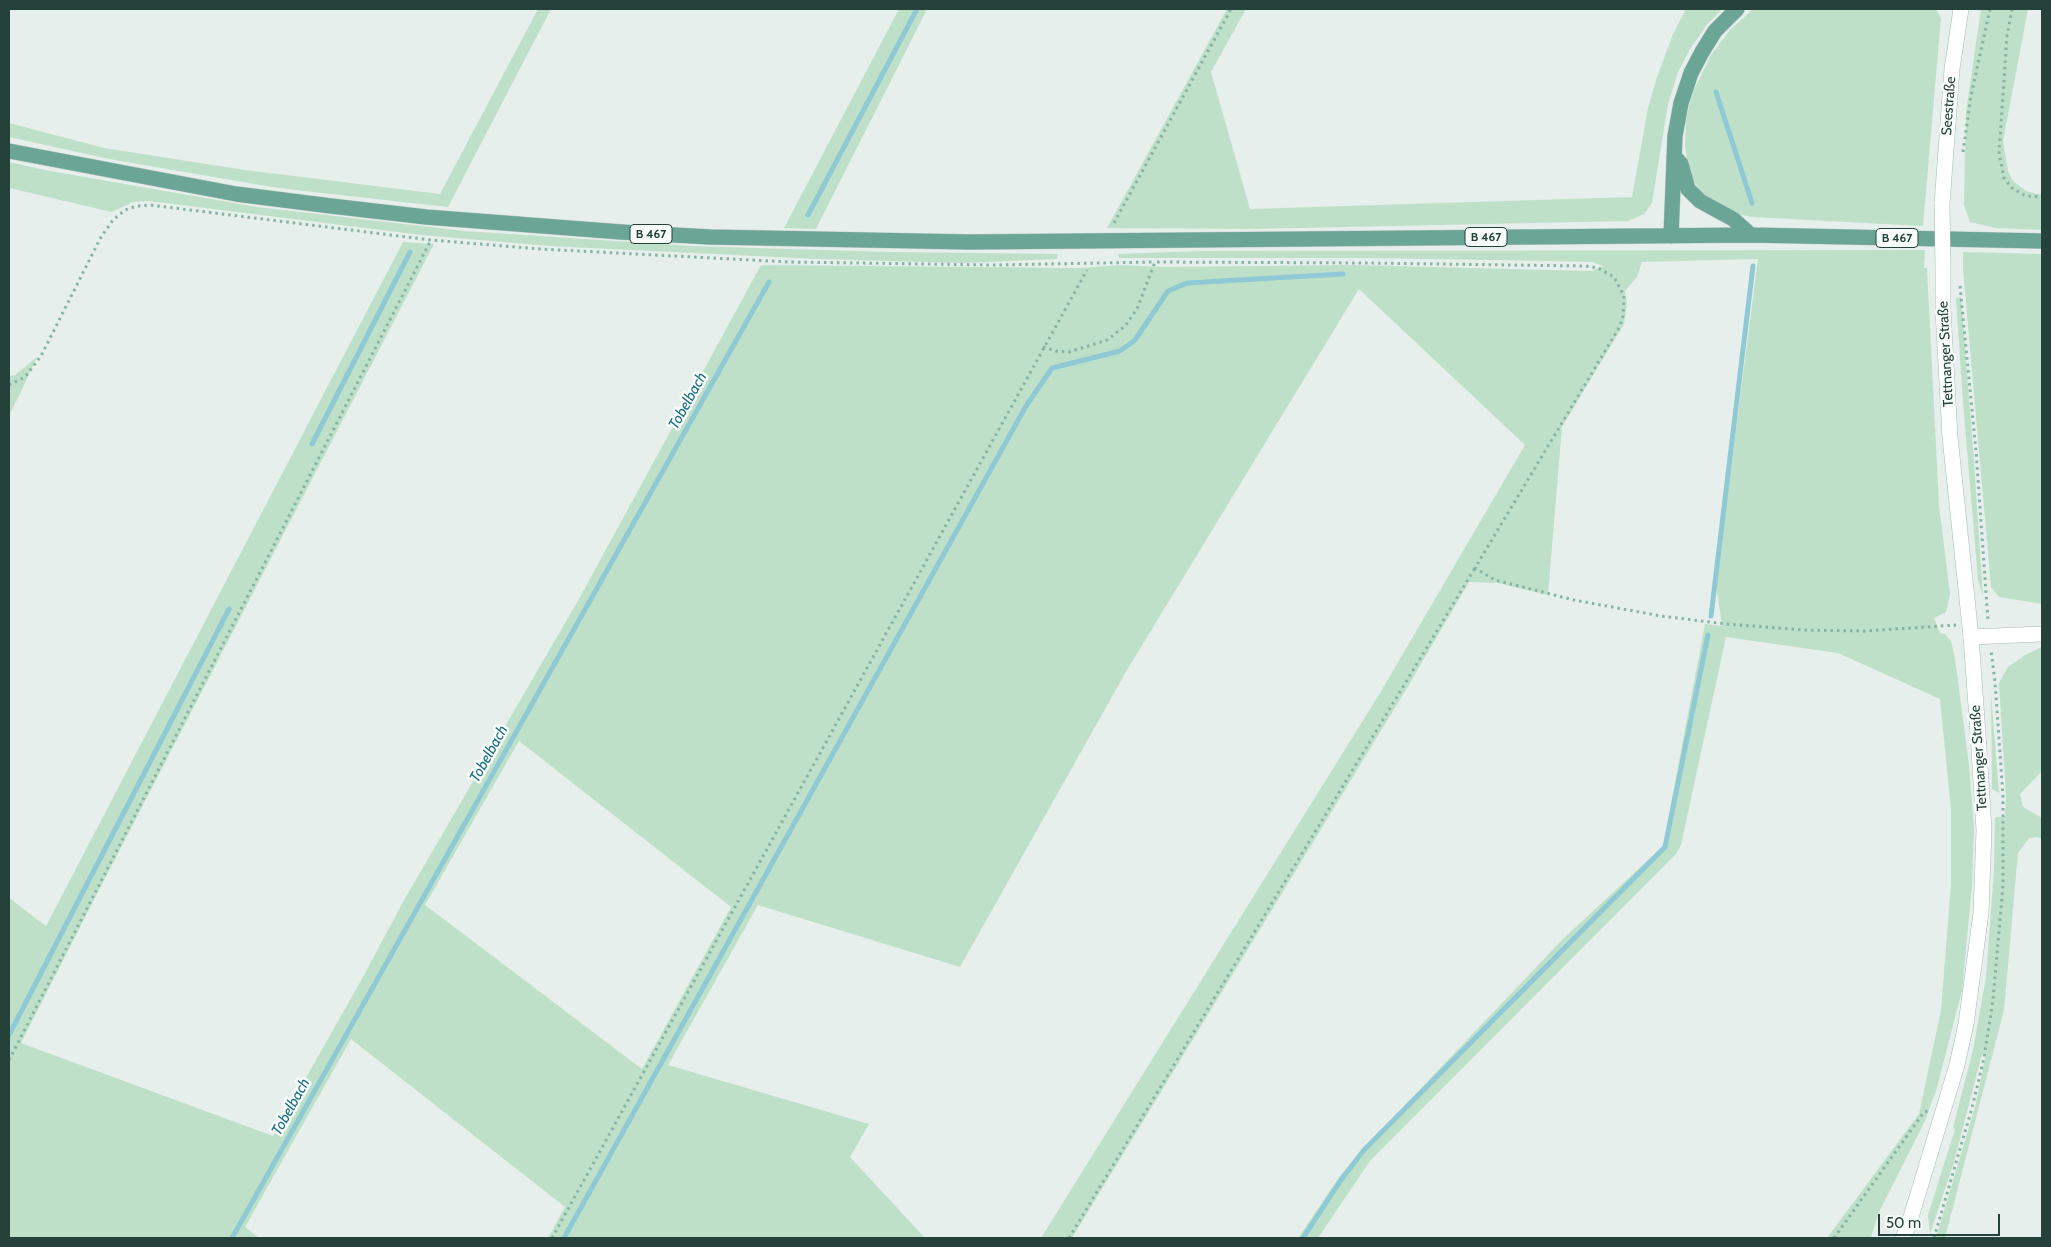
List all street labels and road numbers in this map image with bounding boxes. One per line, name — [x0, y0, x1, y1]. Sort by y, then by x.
street label: Seestraße — [1939, 76, 1959, 136]
road number: B 467 — [630, 224, 672, 243]
road number: B 467 — [1465, 228, 1507, 246]
road number: B 467 — [1876, 228, 1918, 248]
street label: Tettnanger Straße — [1935, 301, 1957, 407]
street label: Tettnanger Straße — [1967, 705, 1991, 811]

